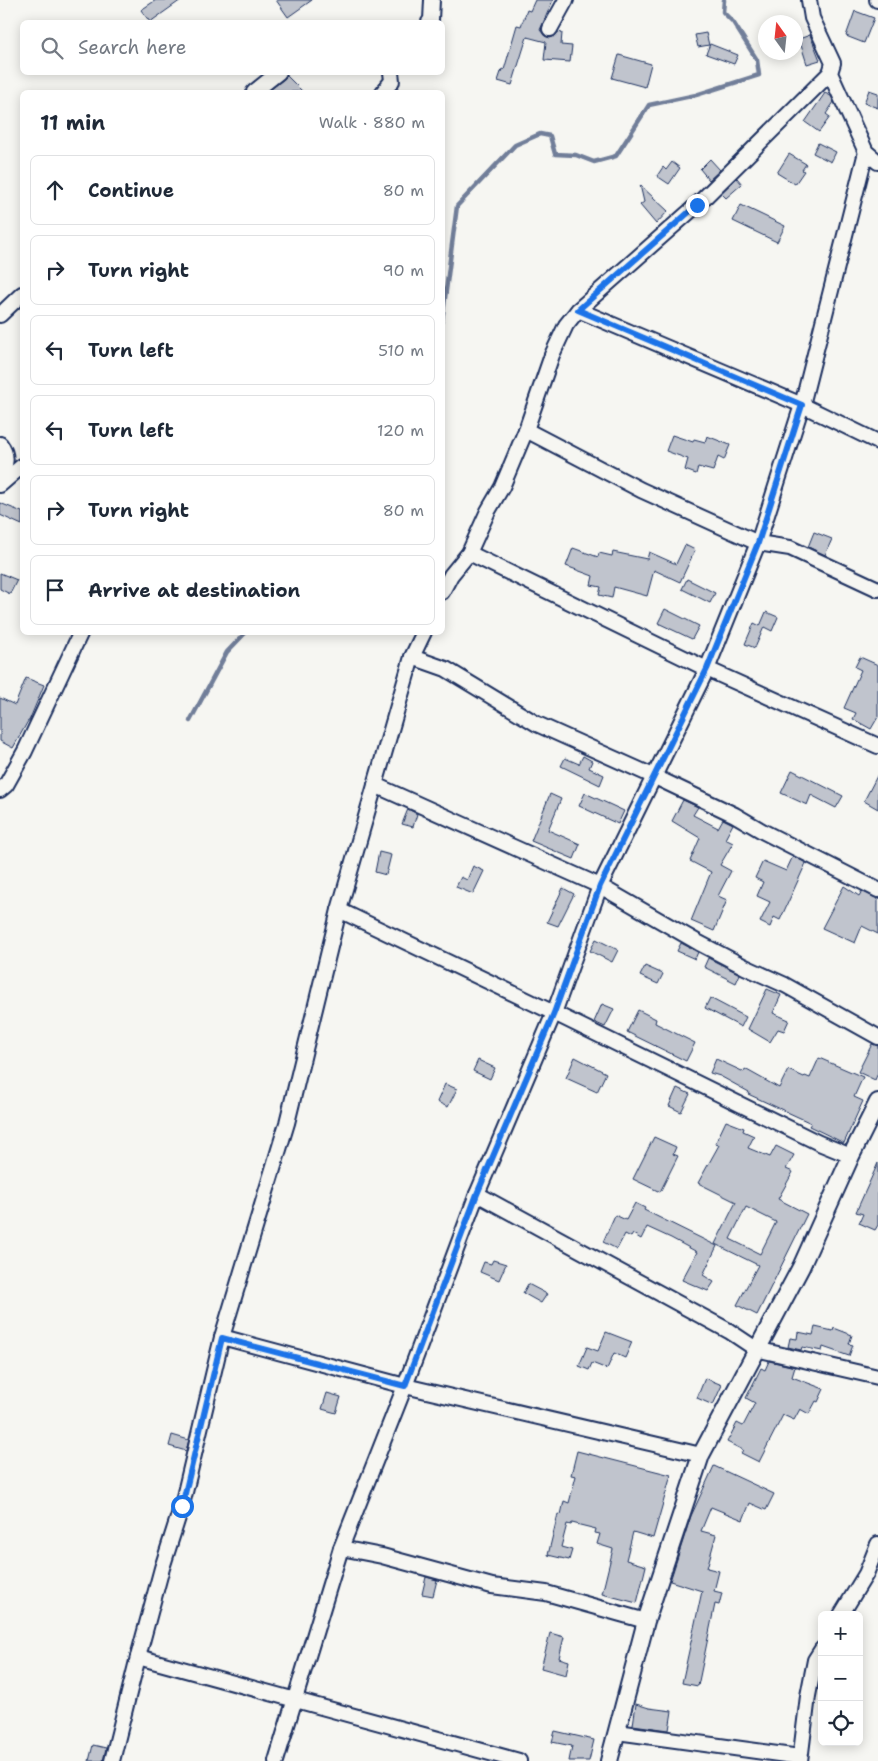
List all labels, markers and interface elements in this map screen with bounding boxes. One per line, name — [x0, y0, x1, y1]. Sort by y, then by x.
north arrow — [758, 15, 803, 60]
search box — [20, 20, 445, 75]
icon: search — [38, 34, 66, 62]
text: Search here — [78, 35, 187, 60]
text: 11 min — [40, 109, 105, 137]
text: Walk · 880 m — [319, 112, 425, 133]
icon: ahead — [41, 176, 69, 204]
text: Continue — [88, 178, 174, 203]
text: 80 m — [383, 180, 424, 201]
route end — [686, 194, 709, 217]
icon: right — [41, 256, 69, 284]
text: Turn right — [88, 258, 189, 283]
text: 90 m — [383, 260, 424, 281]
icon: left — [41, 336, 69, 364]
text: Turn left — [88, 338, 174, 363]
text: 510 m — [378, 340, 424, 361]
icon: left — [41, 416, 69, 444]
text: Turn left — [88, 418, 174, 443]
text: 120 m — [377, 420, 424, 441]
icon: right — [41, 496, 69, 524]
text: Turn right — [88, 498, 189, 523]
text: 80 m — [383, 500, 424, 521]
icon: arrive — [41, 576, 69, 604]
text: Arrive at destination — [88, 578, 300, 603]
route start — [171, 1495, 194, 1518]
map controls — [818, 1611, 863, 1746]
button: + — [818, 1611, 863, 1656]
button: − — [818, 1656, 863, 1701]
button: locate — [818, 1701, 863, 1746]

